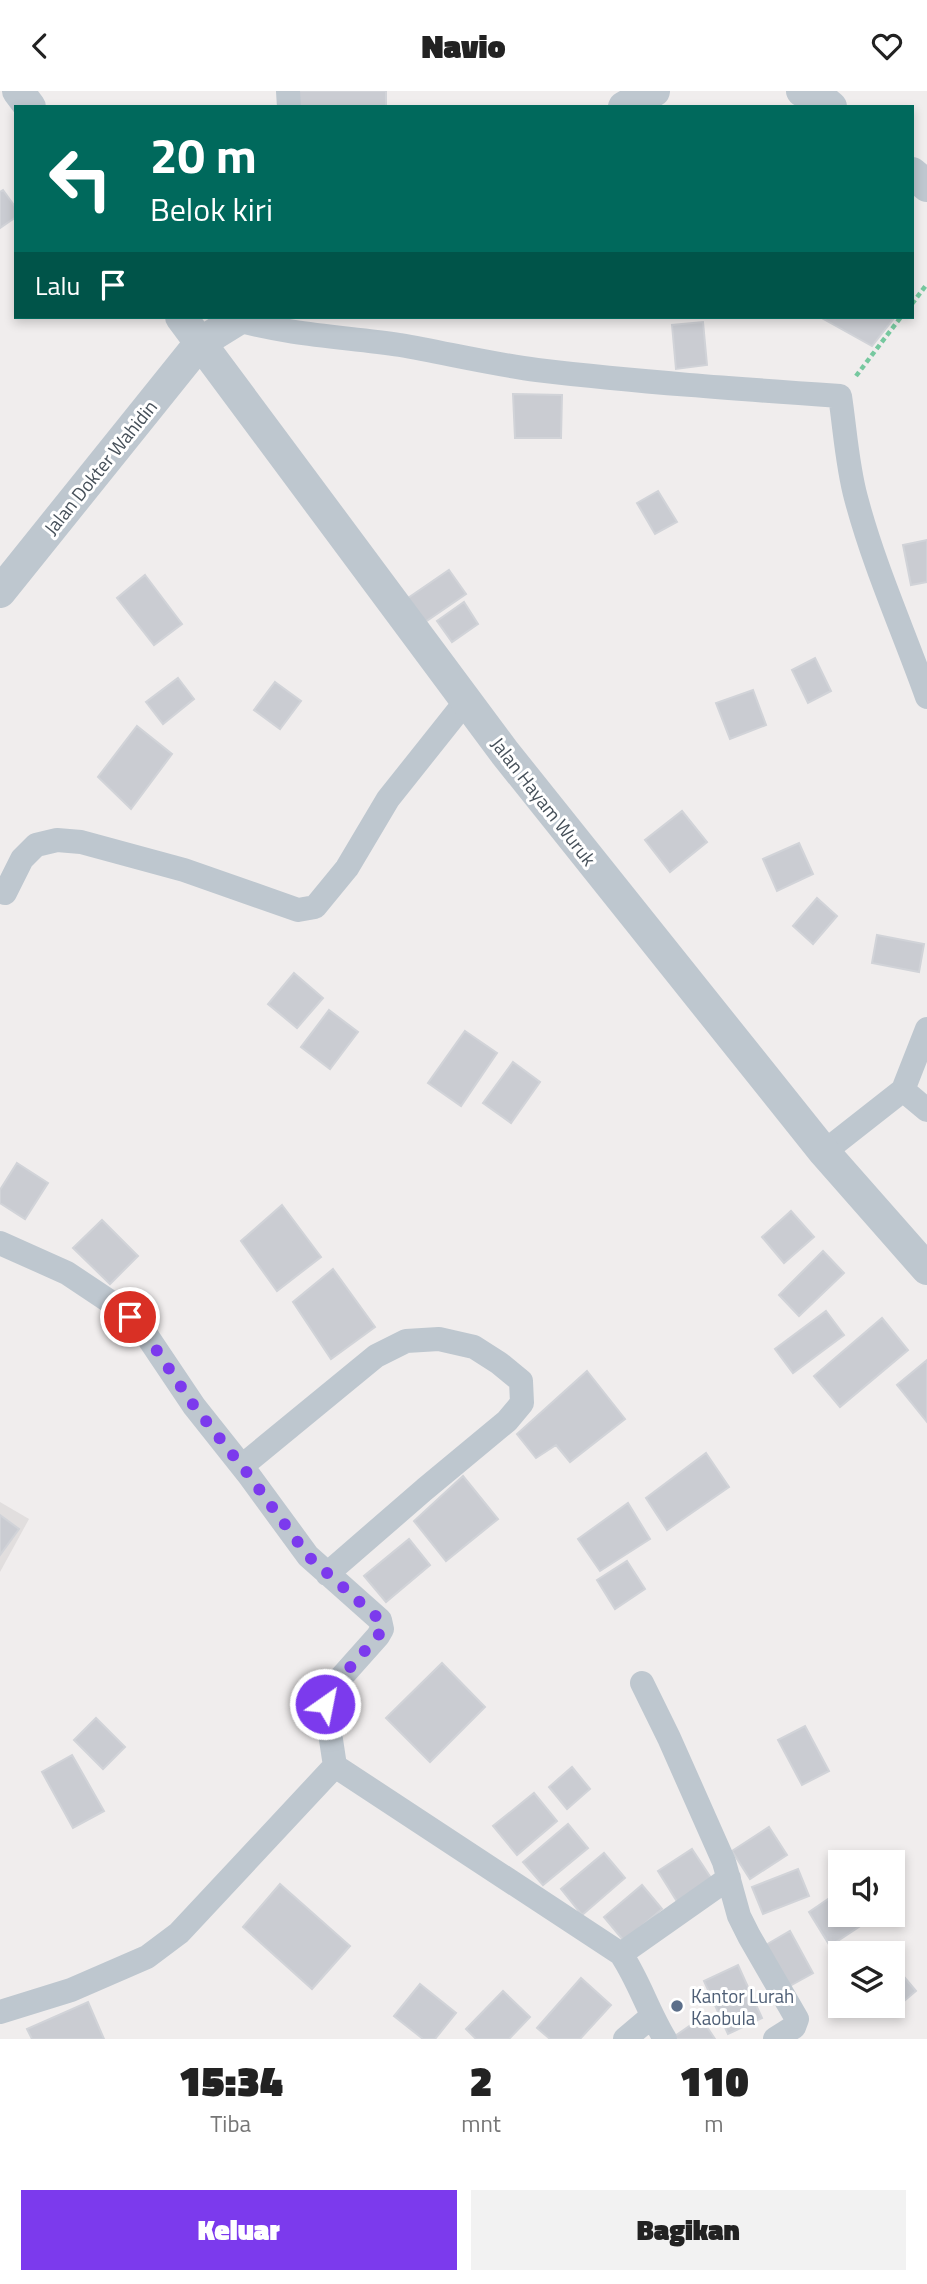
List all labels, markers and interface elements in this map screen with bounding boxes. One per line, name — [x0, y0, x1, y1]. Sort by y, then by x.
text: Navio — [422, 22, 505, 70]
icon: back — [21, 27, 59, 65]
icon: heart — [868, 27, 906, 65]
text: 20 m — [150, 117, 257, 192]
icon: left — [35, 133, 126, 224]
text: Belok kiri — [150, 185, 273, 233]
text: Lalu — [35, 266, 80, 305]
icon: arrive — [94, 266, 132, 304]
street label: Jalan Dokter Wahidin — [36, 393, 164, 541]
street label: Jalan Hayam Wuruk — [484, 730, 604, 872]
pin — [100, 1287, 160, 1347]
icon: arrive — [111, 1298, 149, 1336]
position arrow — [288, 1667, 362, 1741]
map controls — [828, 1850, 905, 2018]
button: sound — [828, 1850, 905, 1927]
button: layers — [828, 1941, 905, 2018]
place label: Kantor Lurah Kaobula — [691, 1981, 794, 2032]
marker: Kantor Lurah Kaobula — [669, 1998, 685, 2014]
text: 15:34 — [178, 2048, 283, 2112]
text: 2 — [470, 2048, 493, 2112]
text: 110 — [679, 2048, 749, 2112]
text: Tiba — [210, 2106, 251, 2141]
text: mnt — [461, 2106, 501, 2141]
text: m — [704, 2106, 724, 2141]
button: Keluar — [21, 2190, 457, 2270]
button: Bagikan — [471, 2190, 906, 2270]

